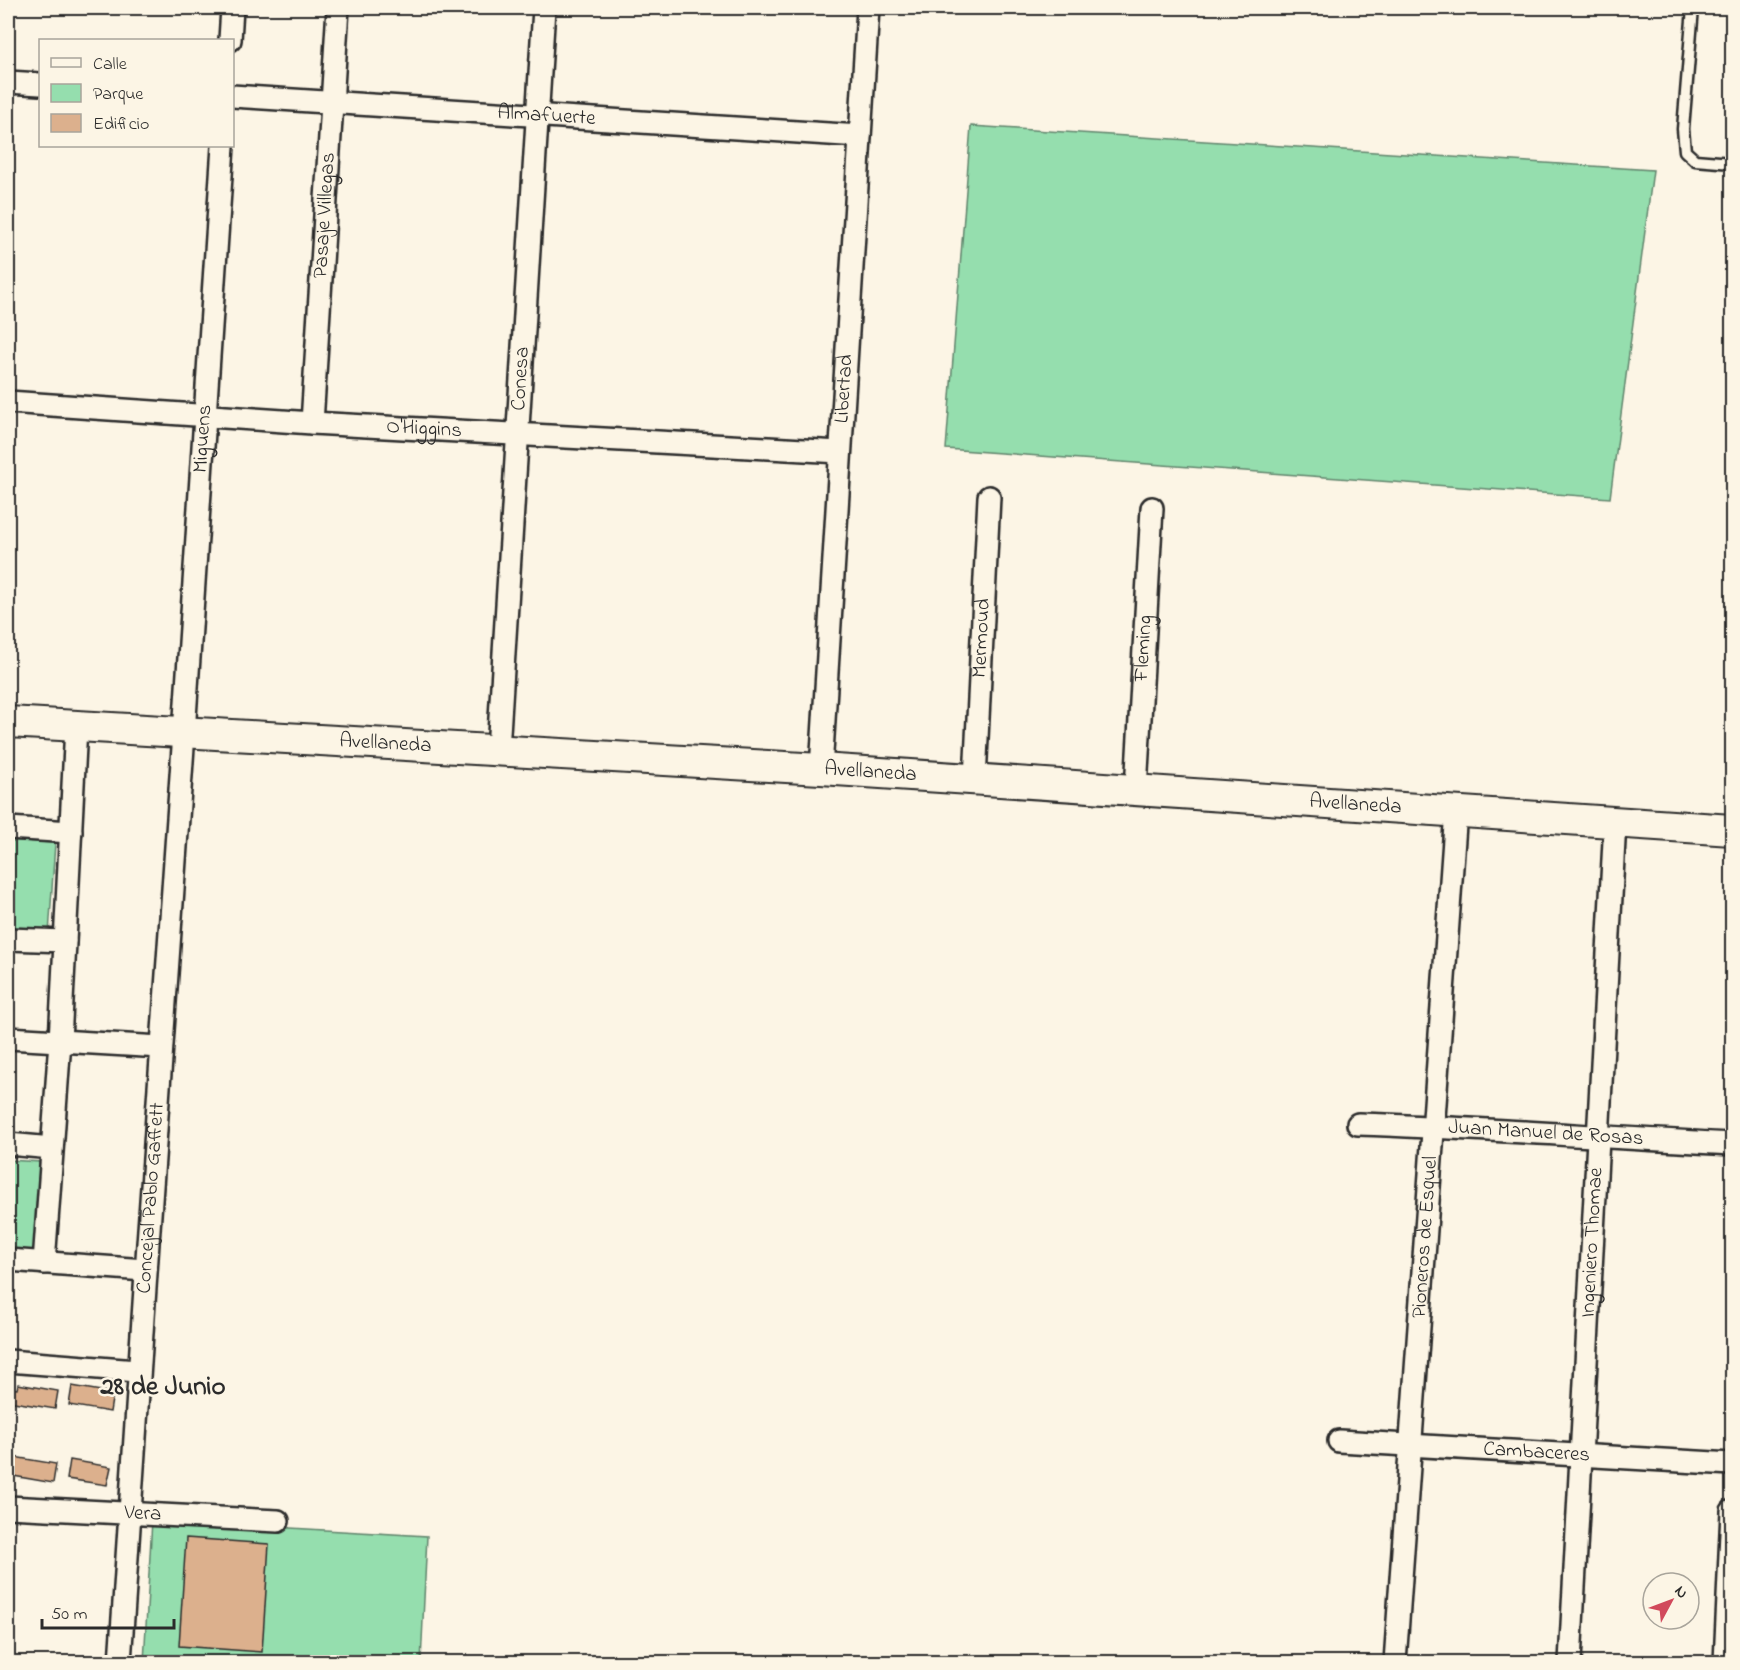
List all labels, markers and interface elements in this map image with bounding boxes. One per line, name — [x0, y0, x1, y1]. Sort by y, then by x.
legend — [39, 39, 234, 147]
text: Calle — [93, 52, 128, 78]
text: Parque — [93, 82, 144, 108]
street label: Almafuerte — [496, 98, 597, 134]
text: Edificio — [93, 112, 149, 138]
street label: Pasaje Villegas — [306, 152, 345, 279]
street label: Conesa — [504, 346, 538, 412]
street label: Libertad — [827, 353, 862, 424]
street label: Miguens — [186, 404, 220, 474]
street label: O'Higgins — [385, 412, 463, 447]
street label: Mermoud — [965, 597, 999, 679]
street label: Fleming — [1127, 614, 1163, 683]
street label: Avellaneda — [338, 726, 432, 761]
street label: Avellaneda — [823, 754, 918, 790]
street label: Avellaneda — [1308, 787, 1403, 823]
street label: Concejal Pablo Gaffett — [130, 1102, 173, 1295]
street label: Juan Manuel de Rosas — [1447, 1113, 1644, 1154]
street label: Pioneros de Esquel — [1405, 1155, 1446, 1319]
street label: Ingeniero Thomae — [1573, 1166, 1612, 1319]
district label: 28 de Junio — [99, 1368, 226, 1407]
street label: Cambaceres — [1482, 1434, 1591, 1471]
street label: Vera — [122, 1498, 162, 1530]
north arrow — [1641, 1571, 1701, 1631]
text: N — [1668, 1581, 1694, 1605]
scale bar — [42, 1592, 174, 1630]
text: 50 m — [51, 1602, 88, 1628]

